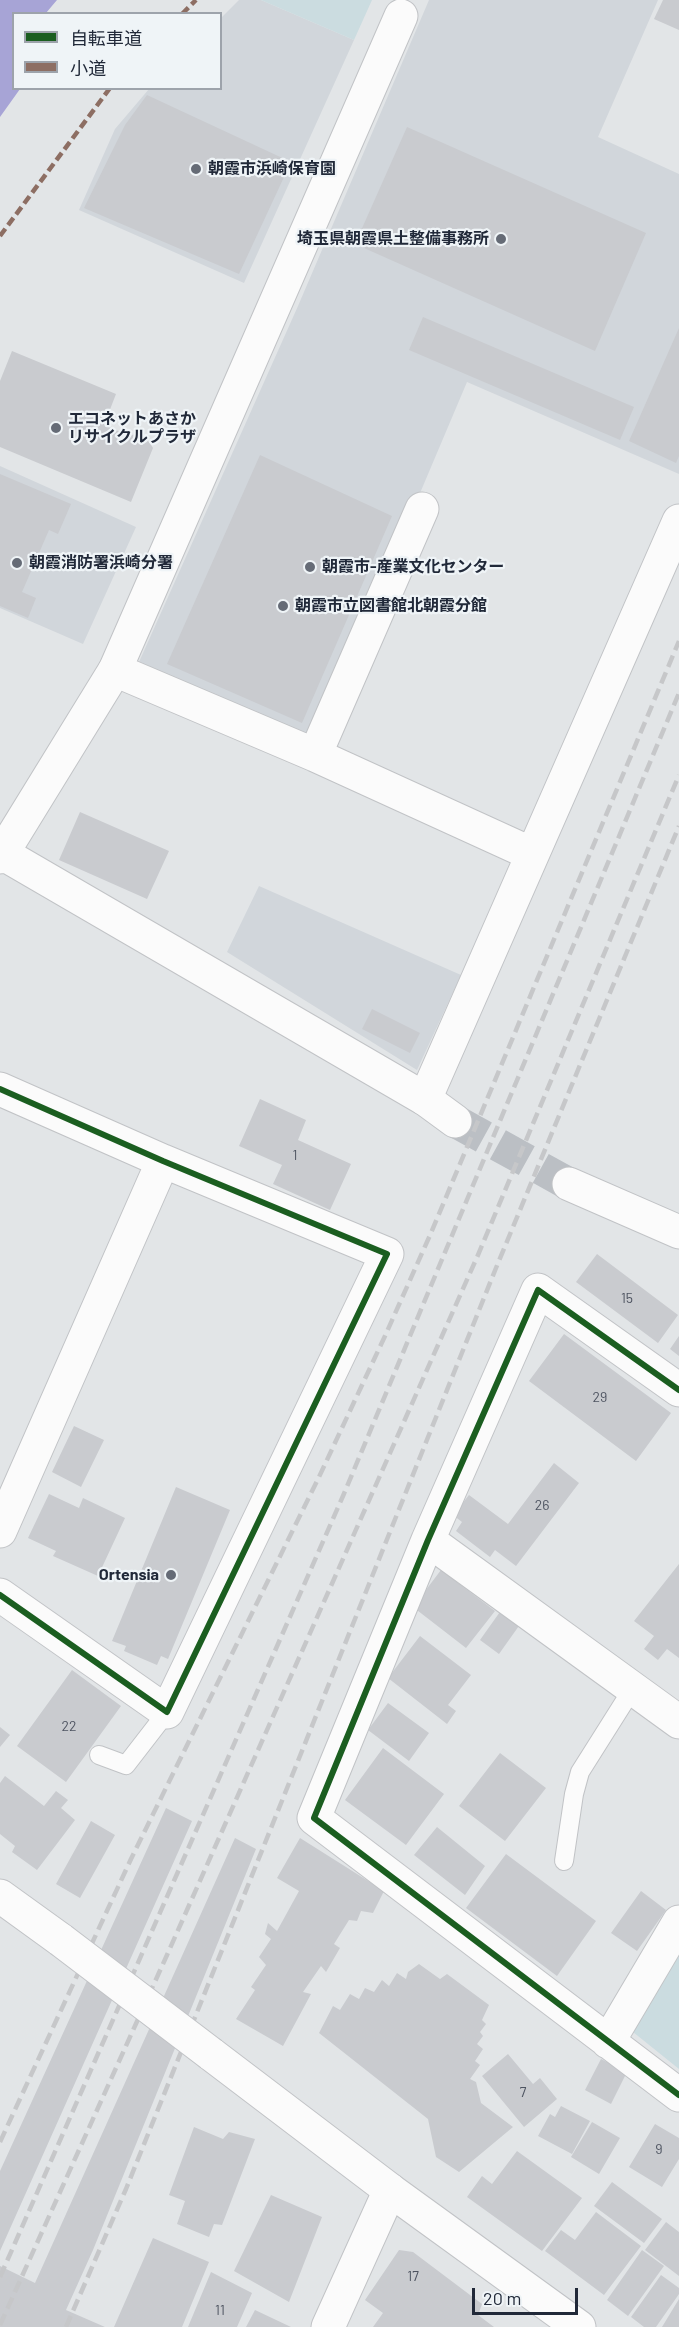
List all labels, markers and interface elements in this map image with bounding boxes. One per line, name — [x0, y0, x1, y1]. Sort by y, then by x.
legend — [12, 12, 222, 90]
text: 自転車道 — [70, 27, 142, 49]
text: 小道 — [70, 57, 106, 79]
place label: 朝霞市浜崎保育園 — [208, 159, 336, 179]
marker: 朝霞市浜崎保育園 — [189, 162, 203, 176]
place label: 埼玉県朝霞県土整備事務所 — [297, 229, 489, 249]
marker: 埼玉県朝霞県土整備事務所 — [494, 232, 508, 246]
place label: エコネットあさか リサイクルプラザ — [68, 409, 196, 447]
marker: エコネットあさか リサイクルプラザ — [49, 421, 63, 435]
place label: 朝霞消防署浜崎分署 — [29, 553, 173, 573]
marker: 朝霞消防署浜崎分署 — [10, 556, 24, 570]
place label: 朝霞市-産業文化センター — [322, 557, 505, 577]
marker: 朝霞市-産業文化センター — [303, 560, 317, 574]
place label: 朝霞市立図書館北朝霞分館 — [295, 596, 487, 616]
marker: 朝霞市立図書館北朝霞分館 — [276, 599, 290, 613]
house number: 1 — [293, 1147, 297, 1163]
house number: 15 — [621, 1290, 633, 1306]
house number: 29 — [593, 1389, 607, 1405]
house number: 26 — [535, 1497, 549, 1513]
place label: Ortensia — [99, 1565, 159, 1585]
marker: Ortensia — [164, 1568, 178, 1582]
house number: 22 — [61, 1718, 77, 1734]
house number: 7 — [520, 2084, 526, 2100]
house number: 9 — [655, 2141, 663, 2157]
house number: 17 — [407, 2268, 419, 2284]
scale bar — [475, 2276, 582, 2314]
text: 20 m — [483, 2287, 521, 2309]
house number: 11 — [215, 2302, 225, 2318]

